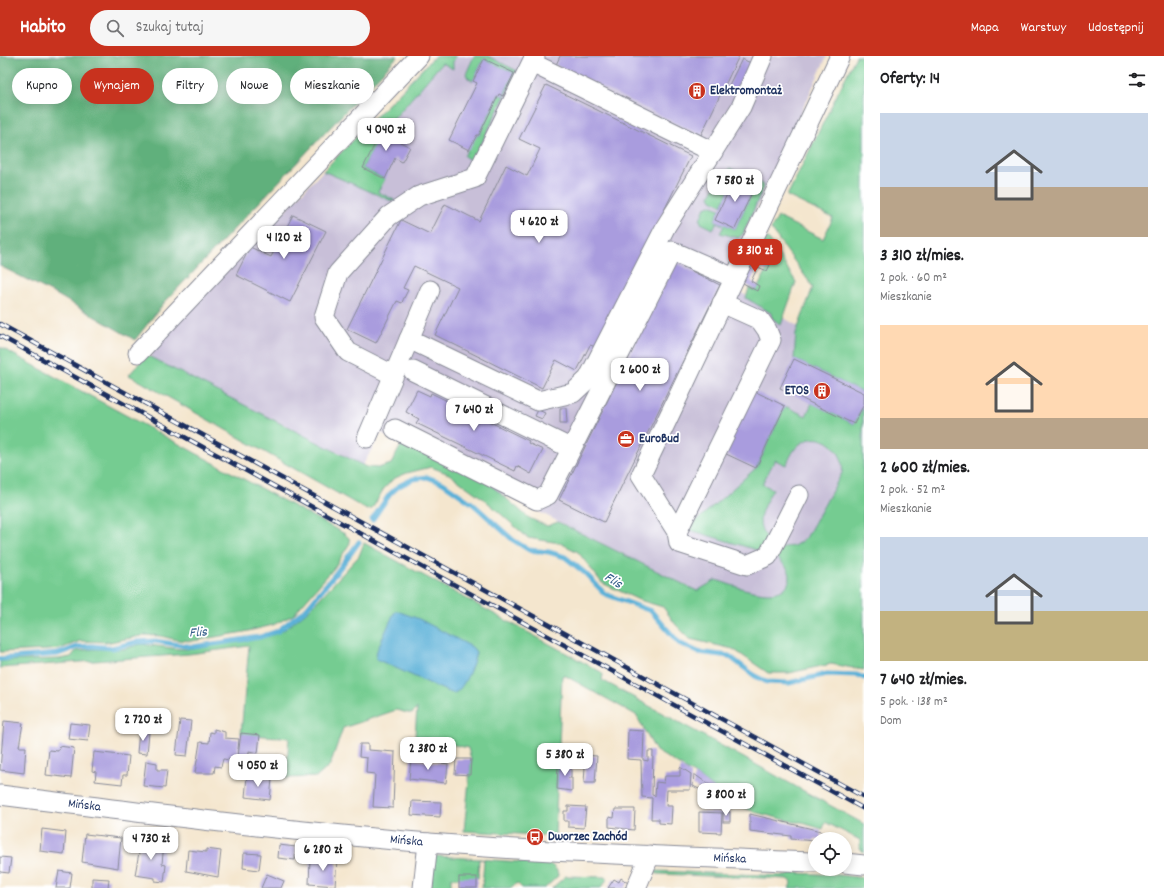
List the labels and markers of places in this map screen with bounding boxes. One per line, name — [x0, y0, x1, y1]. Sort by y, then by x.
building icon: Elektromontaż — [687, 81, 707, 101]
place label: Elektromontaż — [710, 82, 783, 101]
pin: 4 040 zł — [345, 118, 427, 152]
pin: 7 580 zł — [694, 169, 776, 203]
pin: 4 620 zł — [498, 210, 580, 244]
pin: 4 120 zł — [243, 226, 325, 260]
pin: 3 310 zł — [714, 239, 796, 273]
pin: 2 600 zł — [599, 358, 681, 392]
building icon: ETOS — [812, 381, 832, 401]
place label: ETOS — [785, 382, 809, 401]
pin: 7 640 zł — [433, 398, 515, 432]
office icon: EuroBud — [616, 429, 636, 449]
place label: EuroBud — [639, 430, 679, 449]
pin: 2 720 zł — [102, 708, 184, 742]
pin: 2 380 zł — [387, 737, 469, 771]
pin: 5 380 zł — [524, 743, 606, 777]
pin: 4 050 zł — [217, 754, 299, 788]
pin: 3 800 zł — [685, 783, 767, 817]
pin: 4 730 zł — [110, 827, 192, 861]
bus stop icon: Dworzec Zachód — [525, 827, 545, 847]
place label: Dworzec Zachód — [548, 828, 627, 847]
pin: 6 280 zł — [282, 838, 364, 872]

